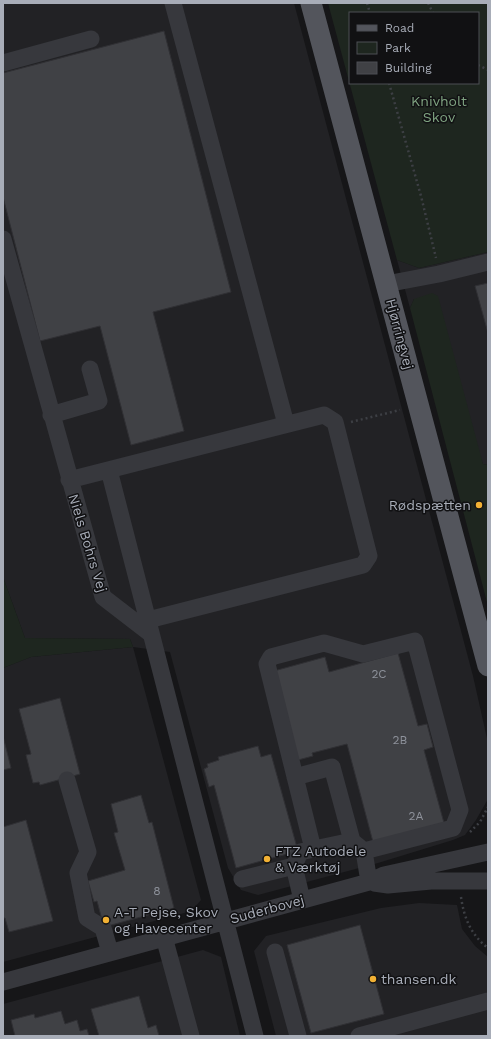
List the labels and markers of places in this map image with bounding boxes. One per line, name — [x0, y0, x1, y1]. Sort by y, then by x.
place label: Rødspætten — [389, 497, 471, 513]
marker: Rødspætten — [474, 500, 484, 510]
place label: FTZ Autodele & Værktøj — [275, 843, 366, 875]
marker: FTZ Autodele & Værktøj — [262, 854, 272, 864]
place label: A-T Pejse, Skov og Havecenter — [114, 904, 219, 936]
marker: A-T Pejse, Skov og Havecenter — [101, 915, 111, 925]
place label: thansen.dk — [381, 971, 456, 987]
marker: thansen.dk — [368, 974, 378, 984]

